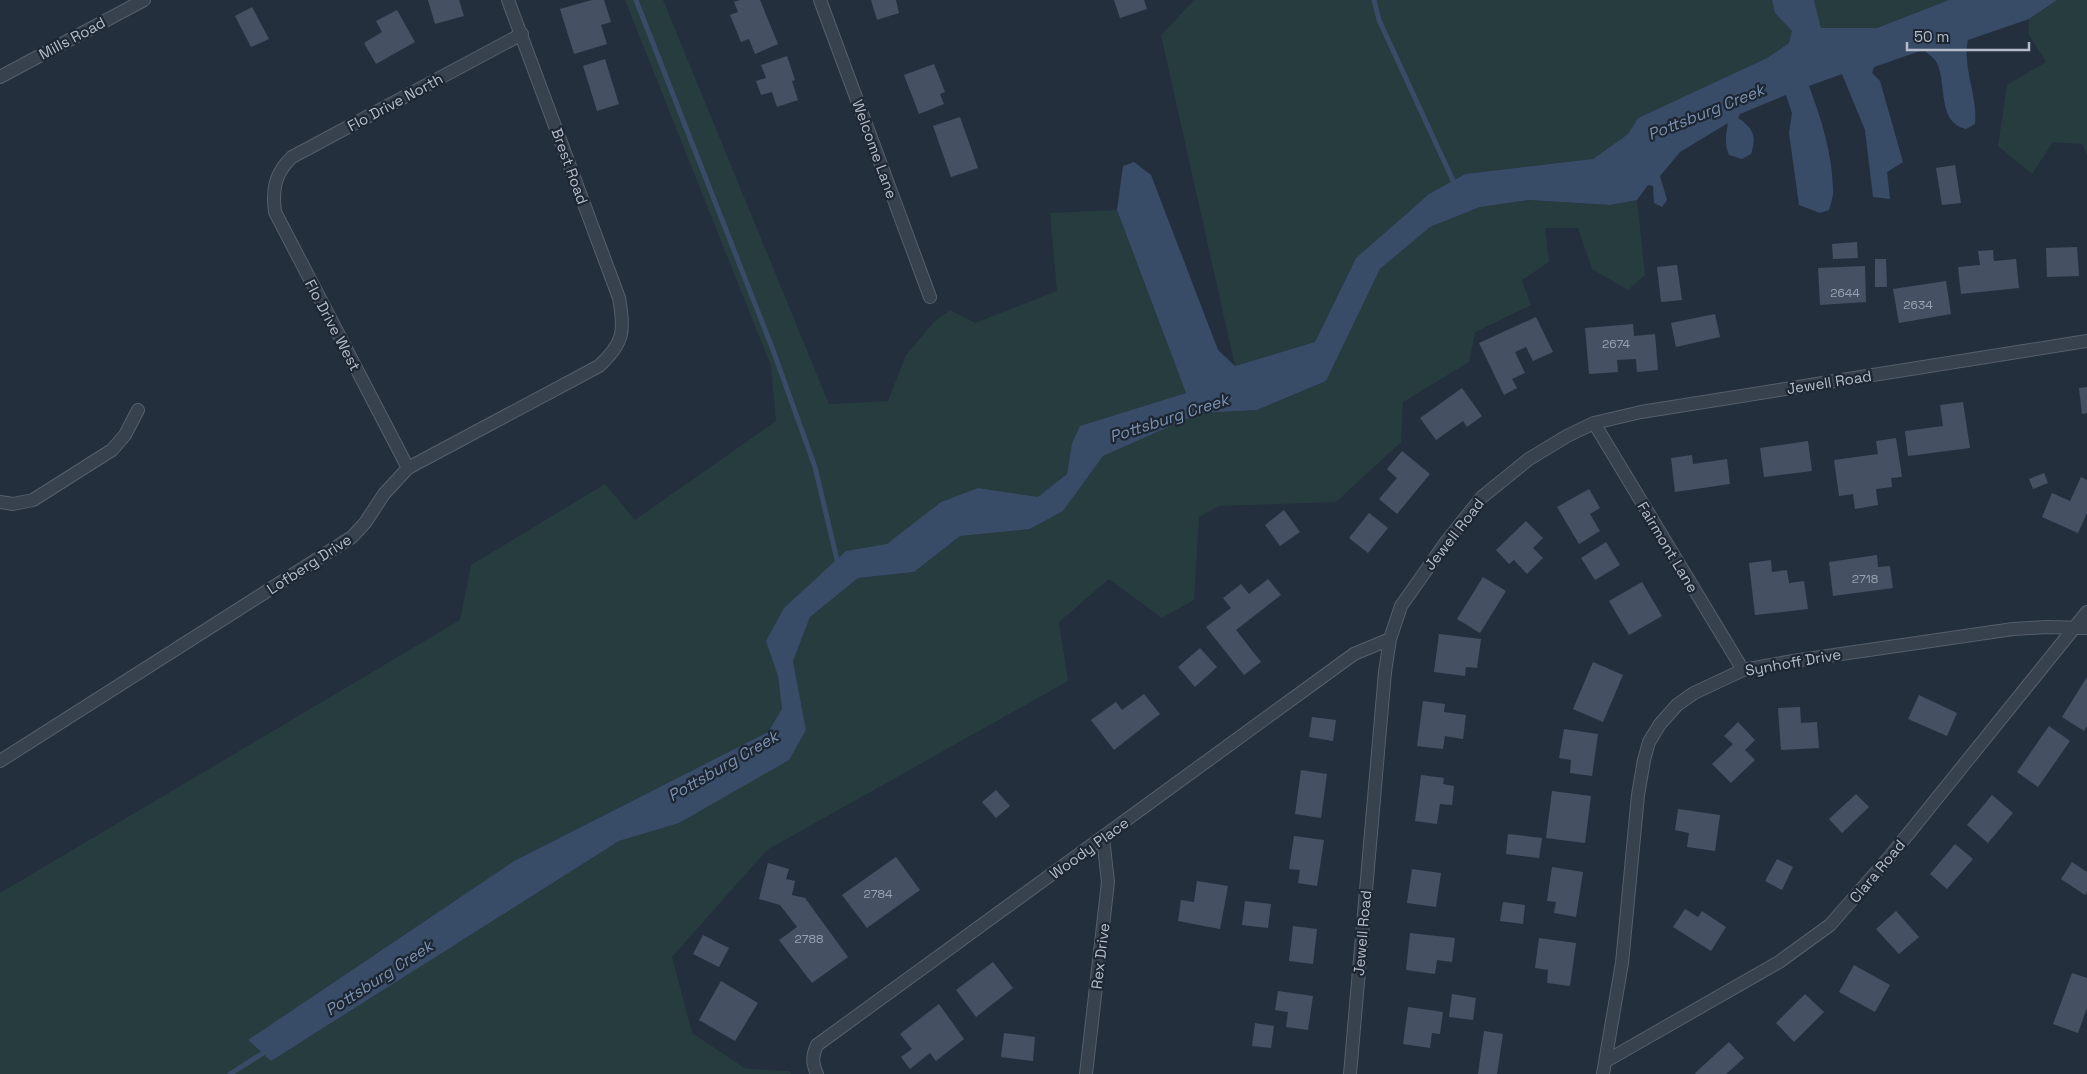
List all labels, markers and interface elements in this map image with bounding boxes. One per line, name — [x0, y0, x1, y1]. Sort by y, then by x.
street label: Mills Road — [35, 13, 109, 63]
scale bar — [1907, 20, 2030, 52]
text: 50 m — [1914, 27, 1949, 46]
street label: Flo Drive North — [344, 69, 446, 135]
water label: Pottsburg Creek — [1645, 78, 1770, 145]
street label: Welcome Lane — [848, 97, 902, 201]
street label: Brest Road — [547, 125, 593, 207]
street label: Flo Drive West — [301, 276, 365, 374]
house number: 2644 — [1830, 285, 1860, 301]
house number: 2634 — [1903, 297, 1933, 313]
house number: 2674 — [1602, 336, 1630, 352]
street label: Jewell Road — [1785, 366, 1873, 398]
water label: Pottsburg Creek — [1107, 388, 1233, 447]
street label: Jewell Road — [1420, 494, 1488, 574]
street label: Fairmont Lane — [1633, 498, 1703, 596]
street label: Lofberg Drive — [263, 530, 355, 598]
house number: 2718 — [1852, 571, 1878, 587]
street label: Synhoff Drive — [1744, 644, 1843, 680]
water label: Pottsburg Creek — [664, 725, 784, 806]
street label: Woody Place — [1046, 813, 1132, 883]
street label: Clara Road — [1845, 836, 1909, 906]
house number: 2784 — [864, 886, 893, 902]
street label: Jewell Road — [1349, 889, 1375, 977]
street label: Rex Drive — [1087, 922, 1113, 990]
house number: 2788 — [795, 931, 823, 947]
water label: Pottsburg Creek — [321, 934, 439, 1021]

